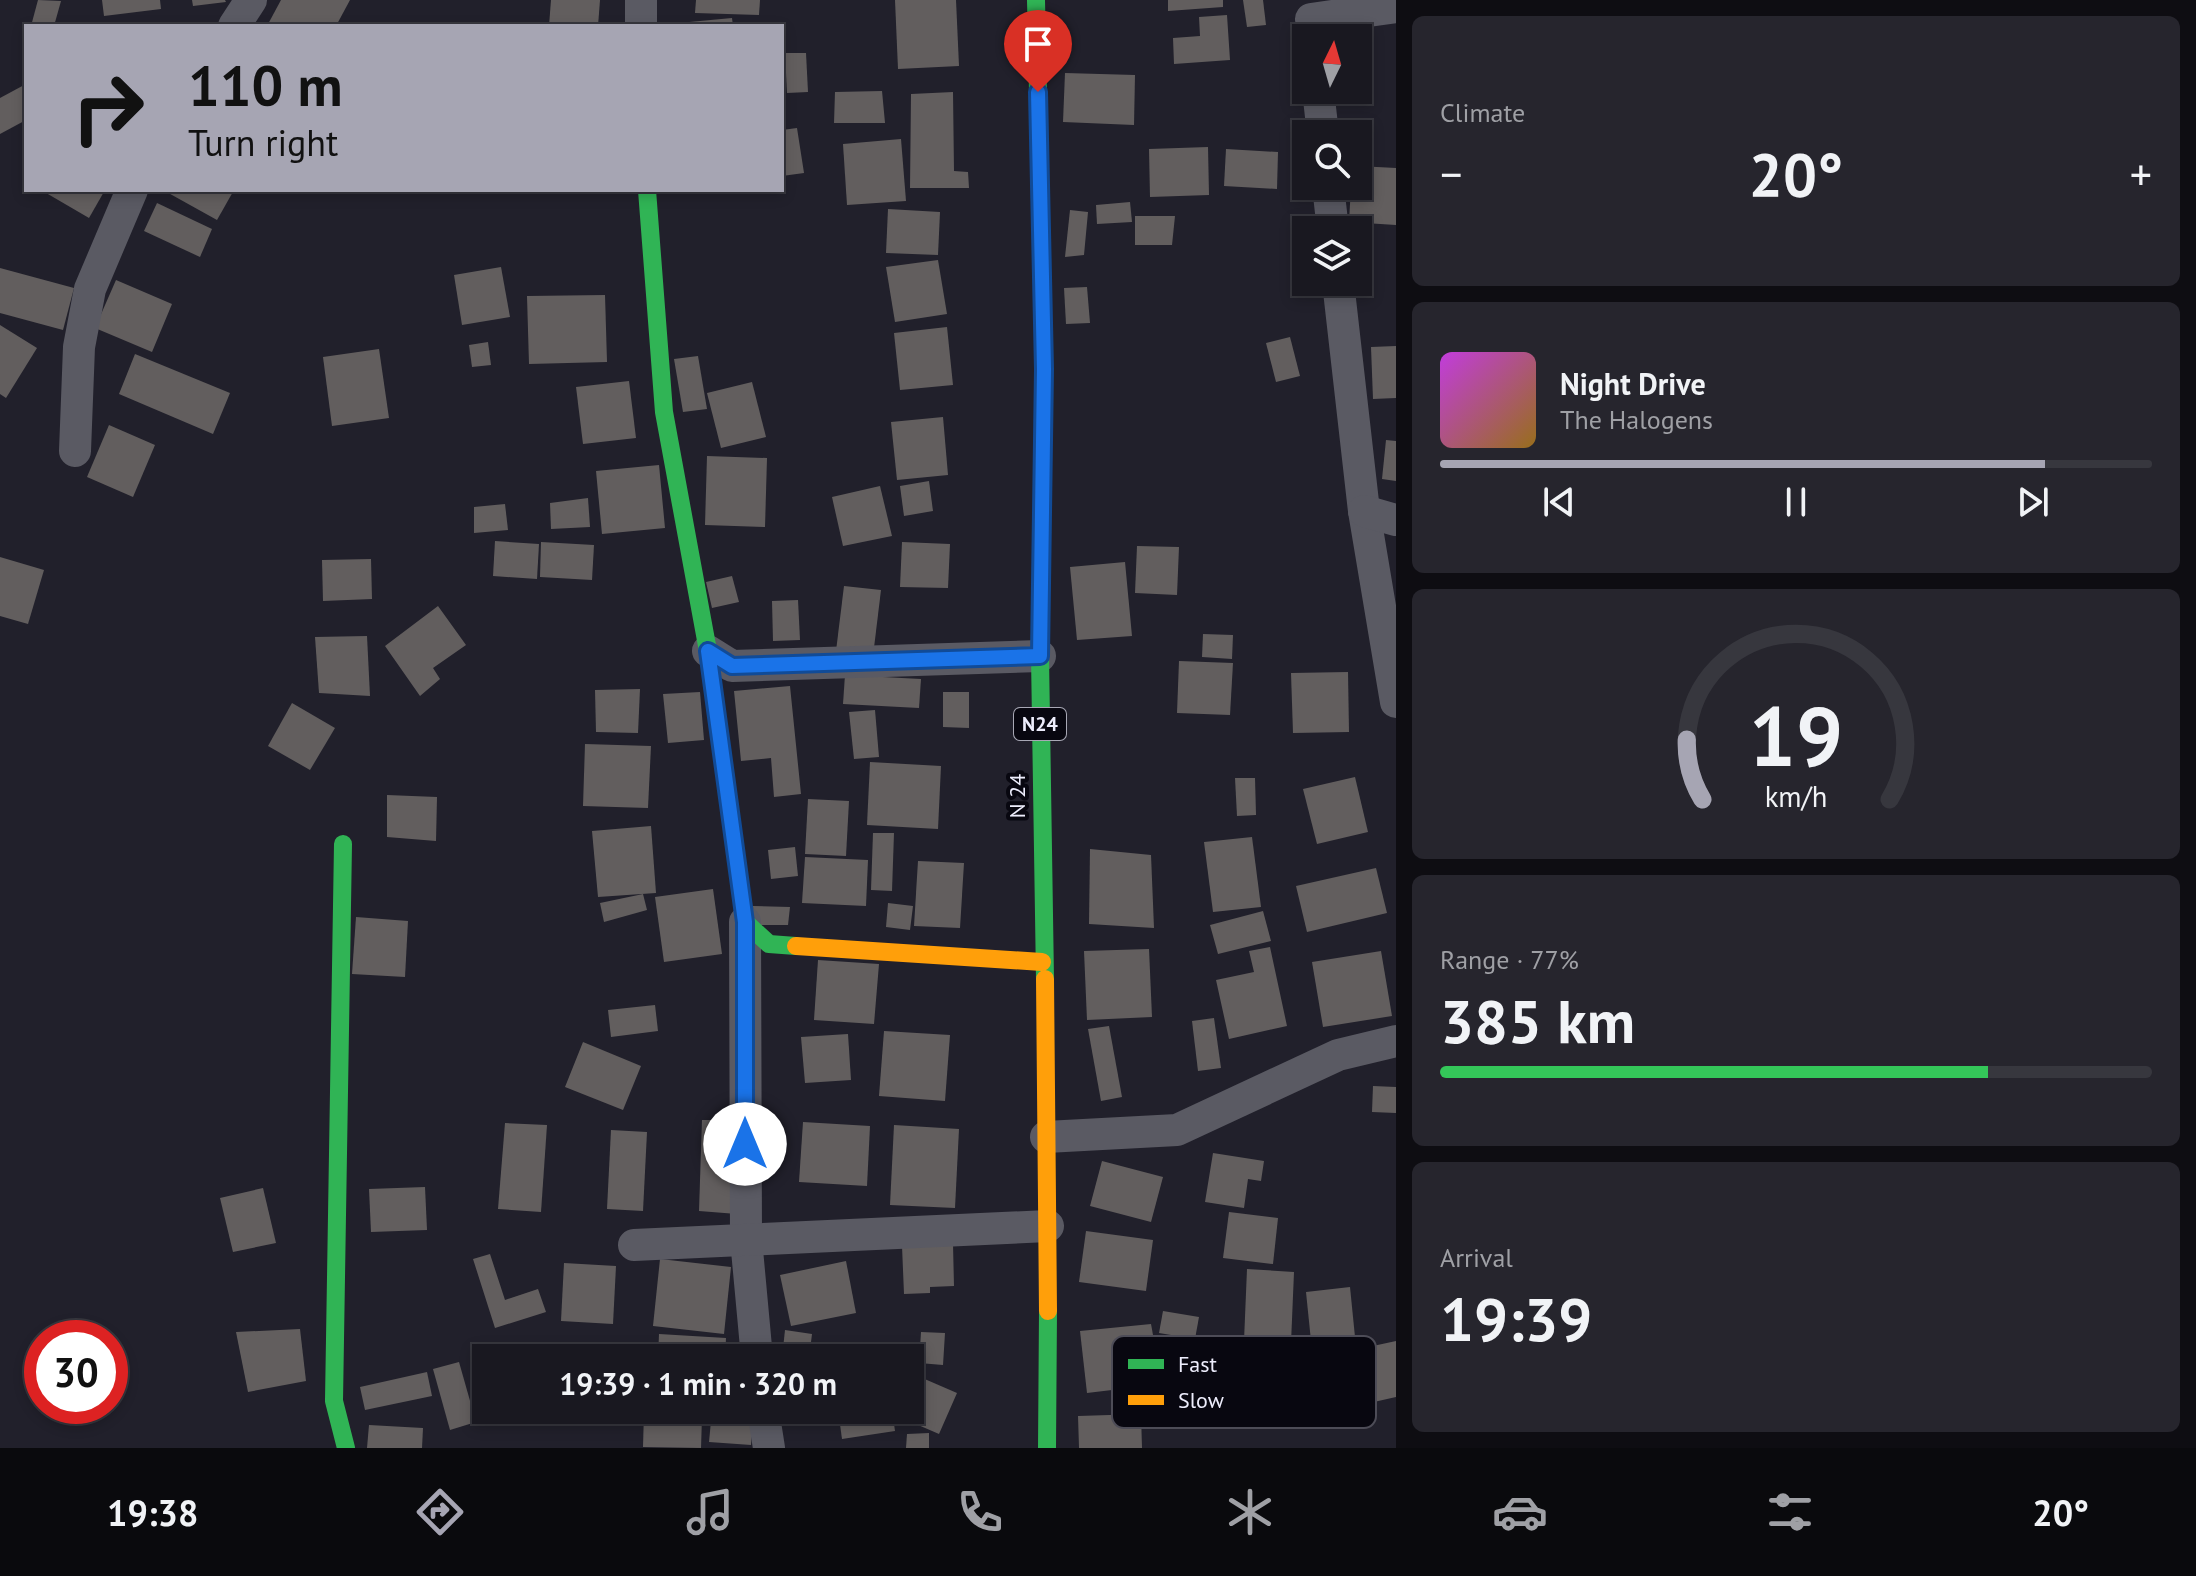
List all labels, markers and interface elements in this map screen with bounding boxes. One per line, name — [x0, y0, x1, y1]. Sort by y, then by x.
pin — [1004, 10, 1072, 92]
icon: arrive — [1016, 22, 1060, 66]
north arrow — [1292, 24, 1372, 104]
map controls — [1292, 24, 1372, 296]
text: 110 m — [188, 49, 343, 121]
icon: right — [56, 56, 160, 160]
text: Climate — [1440, 96, 1525, 129]
text: Turn right — [188, 119, 338, 166]
button: search — [1292, 120, 1372, 200]
text: 20° — [1749, 135, 1843, 213]
text: − — [1440, 145, 1462, 202]
text: + — [2130, 145, 2152, 202]
button: layers — [1292, 216, 1372, 296]
text: Night Drive — [1560, 364, 1706, 403]
text: The Halogens — [1560, 403, 1713, 436]
icon: previous — [1537, 480, 1581, 524]
icon: pause — [1774, 480, 1818, 524]
icon: next — [2011, 480, 2055, 524]
text: 19 — [1749, 681, 1843, 789]
road number: N24 — [1014, 708, 1066, 740]
street label: N 24 — [1003, 774, 1031, 818]
text: km/h — [1765, 778, 1827, 815]
text: Range · 77% — [1440, 943, 1579, 976]
text: 385 km — [1440, 982, 1635, 1060]
position arrow — [703, 1102, 787, 1186]
text: Arrival — [1440, 1241, 1513, 1274]
text: 19:39 — [1440, 1280, 1592, 1358]
speed limit sign: 30 — [24, 1320, 128, 1424]
legend — [1112, 1336, 1376, 1428]
text: Fast — [1178, 1350, 1218, 1378]
text: 19:39 · 1 min · 320 m — [559, 1364, 837, 1403]
text: Slow — [1178, 1386, 1224, 1414]
icon: directions — [412, 1484, 468, 1540]
icon: music — [682, 1484, 738, 1540]
icon: phone — [952, 1484, 1008, 1540]
icon: climate — [1222, 1484, 1278, 1540]
icon: car — [1492, 1484, 1548, 1540]
icon: filters — [1762, 1484, 1818, 1540]
text: 19:38 — [107, 1489, 198, 1536]
text: 20° — [2032, 1489, 2089, 1536]

